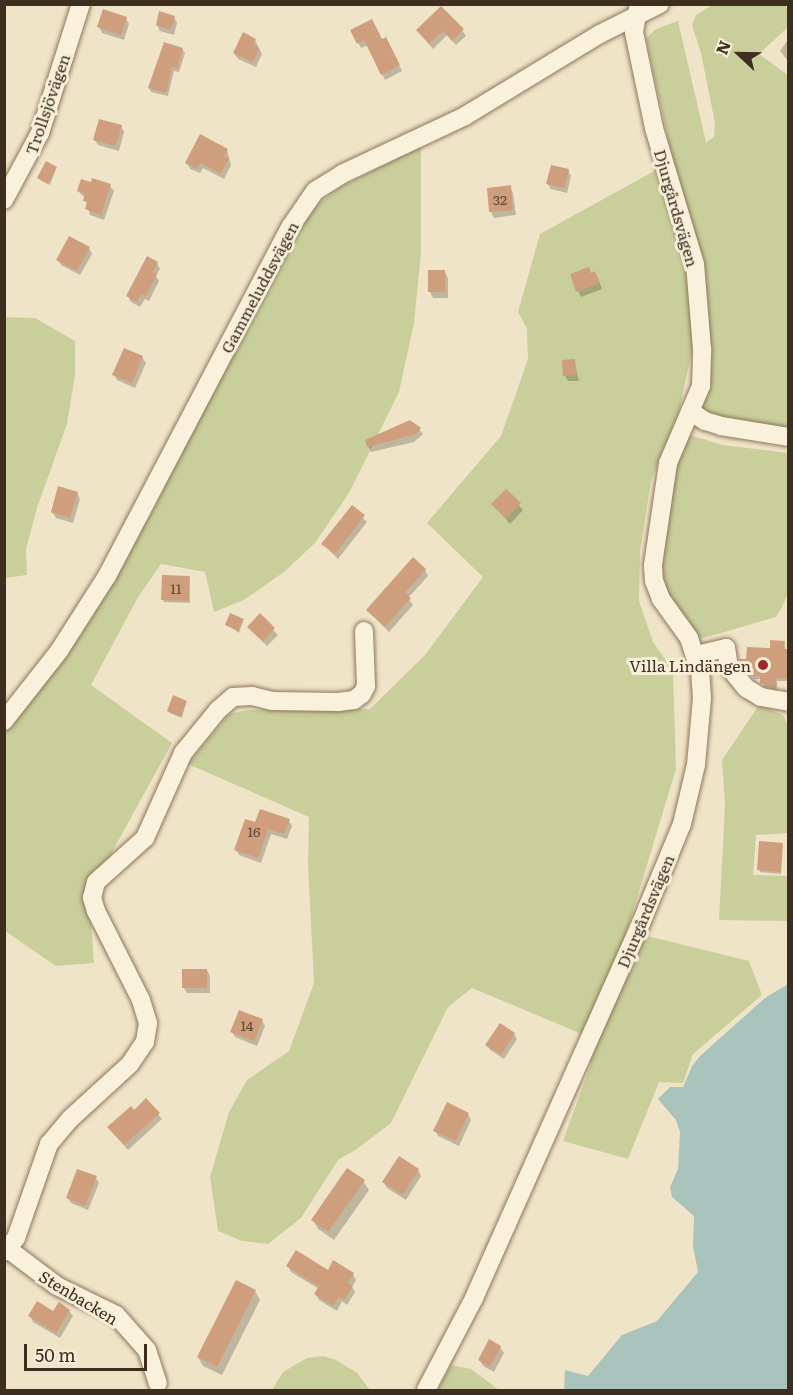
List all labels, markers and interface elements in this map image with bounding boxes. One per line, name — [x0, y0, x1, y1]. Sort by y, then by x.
north arrow — [709, 24, 769, 84]
text: N — [709, 37, 736, 58]
street label: Trollsjövägen — [21, 51, 73, 157]
street label: Djurgårdsvägen — [651, 147, 703, 269]
house number: 32 — [493, 191, 507, 207]
street label: Gammeluddsvägen — [216, 218, 302, 356]
house number: 11 — [170, 580, 182, 596]
place label: Villa Lindängen — [629, 655, 751, 675]
marker: Villa Lindängen — [756, 658, 770, 672]
house number: 16 — [247, 823, 261, 839]
street label: Djurgårdsvägen — [612, 851, 678, 971]
house number: 14 — [241, 1017, 253, 1033]
street label: Stenbacken — [36, 1266, 122, 1328]
scale bar — [27, 1332, 150, 1370]
text: 50 m — [35, 1341, 76, 1368]

